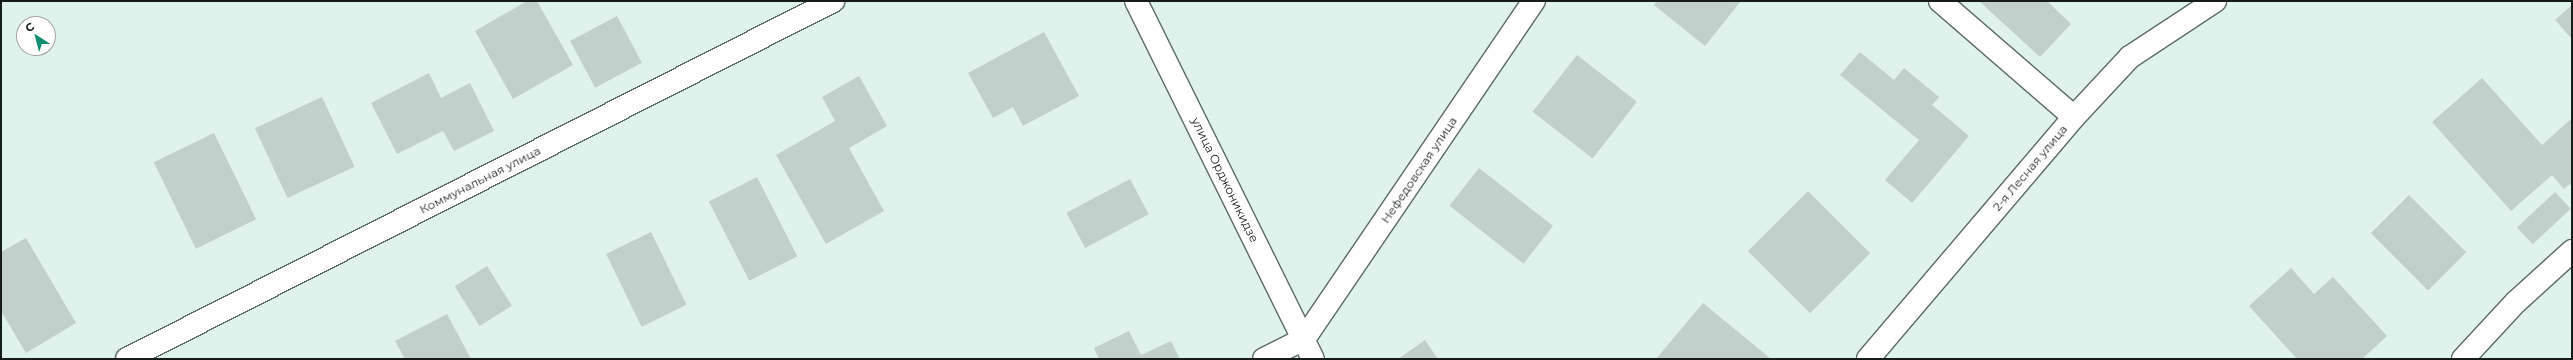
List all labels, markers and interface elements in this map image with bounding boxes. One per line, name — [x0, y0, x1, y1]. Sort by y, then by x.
north arrow — [16, 16, 56, 56]
text: С — [22, 19, 37, 35]
street label: Нефедовская улица — [1378, 114, 1460, 226]
street label: улица Орджоникидзе — [1188, 115, 1262, 245]
street label: 2-я Лесная улица — [1990, 122, 2070, 214]
street label: Коммунальная улица — [417, 143, 543, 217]

